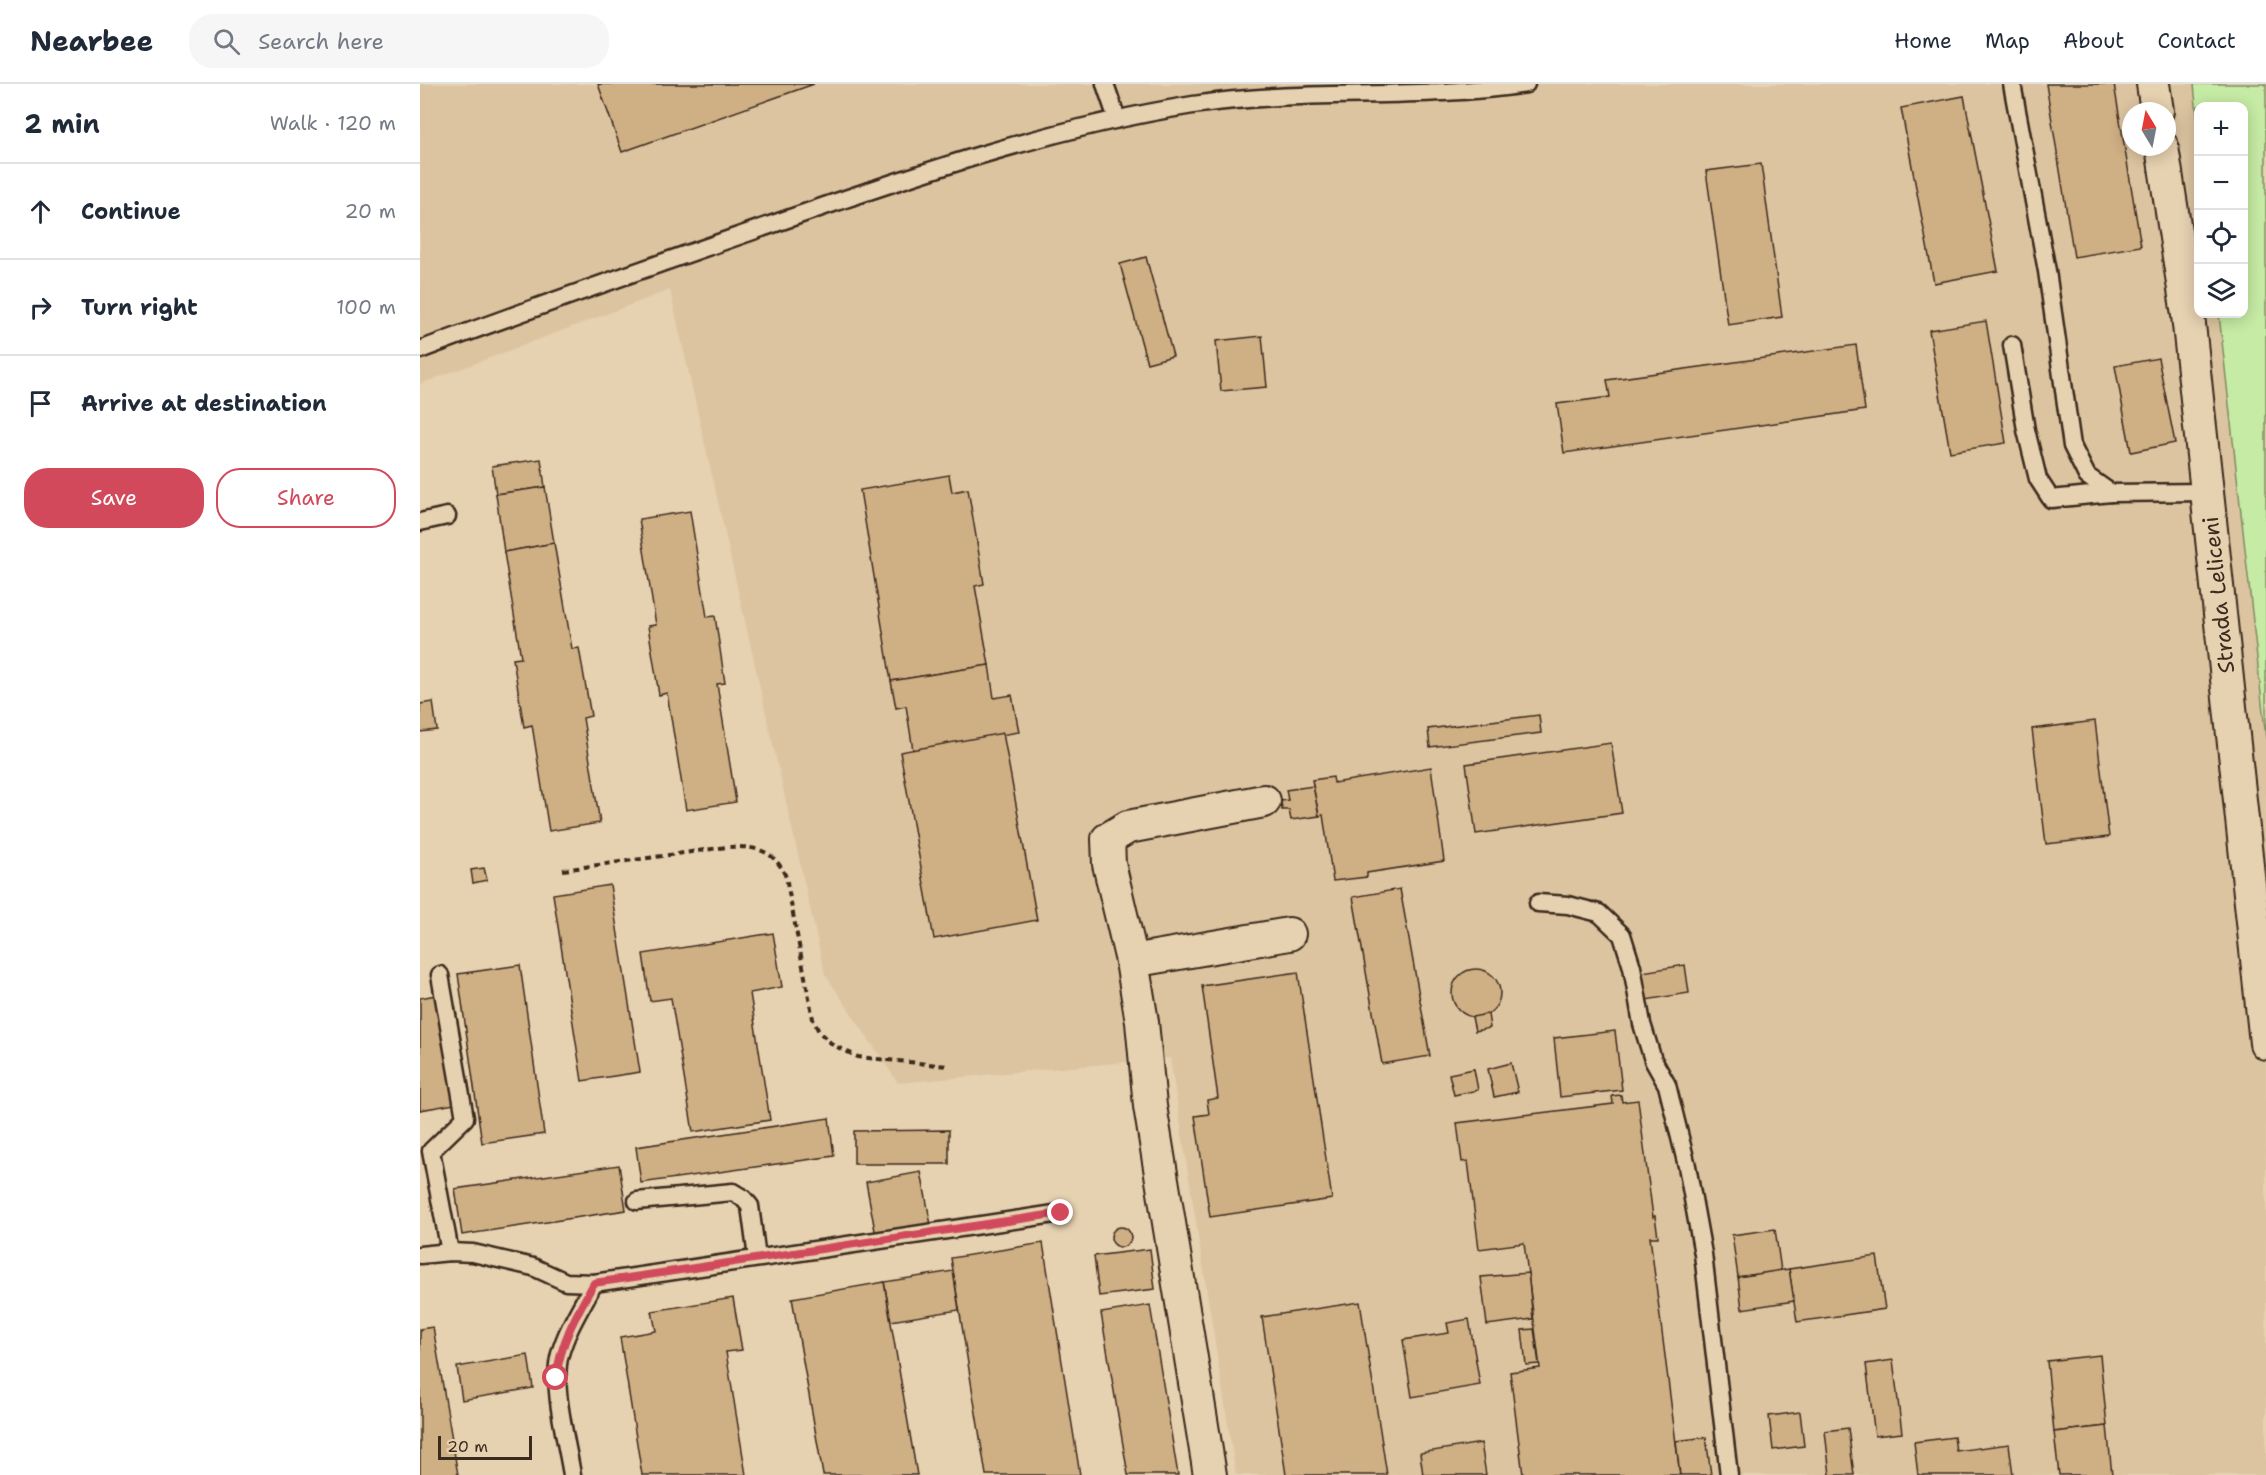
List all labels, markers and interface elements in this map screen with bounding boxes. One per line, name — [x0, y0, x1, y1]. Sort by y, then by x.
search box — [189, 14, 609, 68]
text: Nearbee — [30, 22, 153, 60]
icon: search — [210, 25, 243, 58]
text: Search here — [258, 27, 384, 56]
text: Home — [1894, 27, 1952, 55]
text: Map — [1985, 27, 2030, 55]
text: About — [2063, 27, 2124, 55]
text: Contact — [2157, 27, 2236, 55]
north arrow — [2122, 102, 2176, 156]
map controls — [2194, 102, 2248, 318]
button: + — [2194, 102, 2248, 156]
text: 2 min — [24, 106, 100, 141]
text: Walk · 120 m — [270, 110, 396, 136]
button: − — [2194, 156, 2248, 210]
icon: ahead — [24, 195, 57, 228]
text: Continue — [81, 197, 181, 226]
text: 20 m — [345, 198, 396, 224]
button: locate — [2194, 210, 2248, 264]
button: layers — [2194, 264, 2248, 318]
icon: right — [24, 291, 57, 324]
text: Turn right — [81, 293, 198, 322]
text: 100 m — [336, 294, 396, 320]
icon: arrive — [24, 387, 57, 420]
text: Arrive at destination — [81, 389, 327, 418]
button: Save — [24, 468, 204, 528]
button: Share — [216, 468, 396, 528]
street label: Strada Leliceni — [2196, 515, 2241, 675]
route end — [1047, 1199, 1073, 1225]
route start — [542, 1364, 568, 1390]
scale bar — [438, 1433, 532, 1460]
text: 20 m — [447, 1436, 488, 1457]

